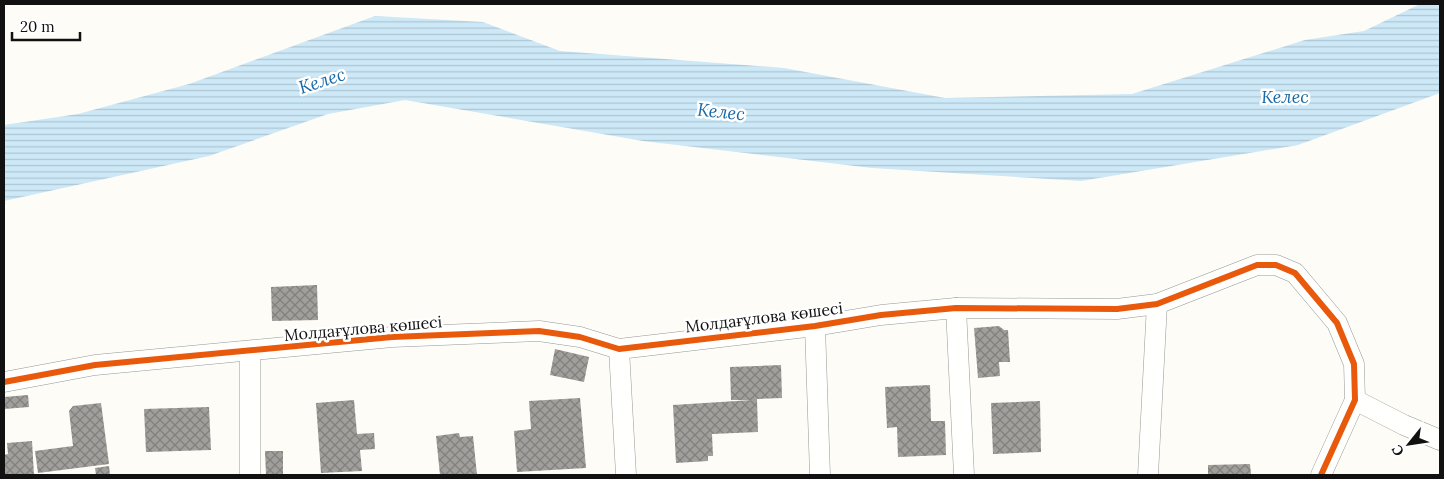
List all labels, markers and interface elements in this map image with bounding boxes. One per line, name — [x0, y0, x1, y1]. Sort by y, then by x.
scale bar — [12, 10, 80, 42]
text: 20 m — [20, 17, 55, 36]
water label: Келес — [296, 62, 348, 99]
water label: Келес — [1261, 85, 1309, 108]
water label: Келес — [696, 98, 746, 125]
street label: Молдағұлова көшесі — [684, 297, 844, 337]
street label: Молдағұлова көшесі — [283, 311, 443, 345]
north arrow — [1384, 419, 1434, 469]
text: С — [1387, 442, 1408, 459]

